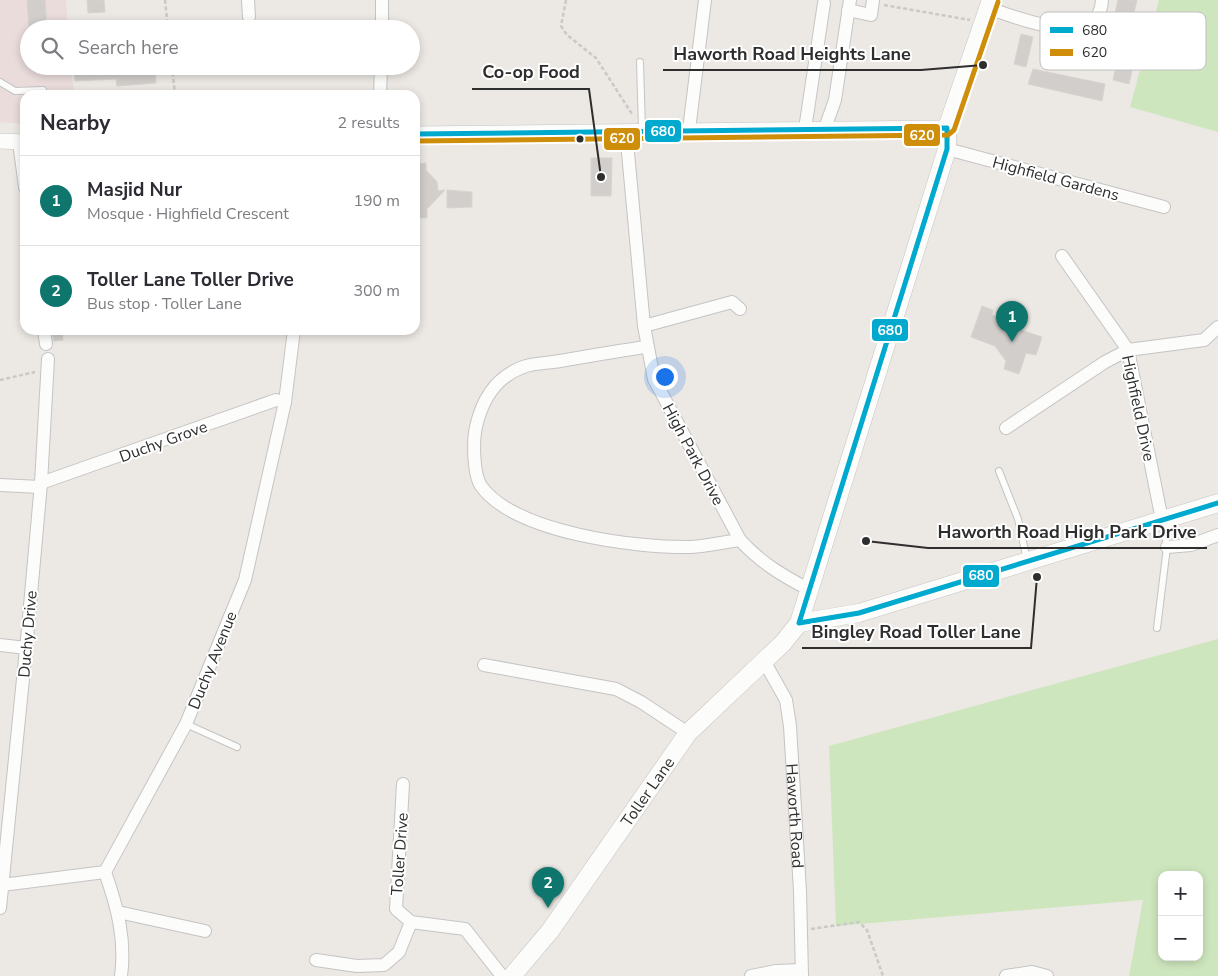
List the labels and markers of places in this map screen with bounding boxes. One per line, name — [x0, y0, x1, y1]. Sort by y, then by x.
callout: Haworth Road Heights Lane — [663, 37, 921, 70]
callout: Co-op Food — [472, 56, 589, 89]
unlabelled marker — [575, 134, 585, 144]
pin: 1 — [996, 301, 1028, 342]
callout: Haworth Road High Park Drive — [928, 515, 1207, 548]
callout: Bingley Road Toller Lane — [802, 615, 1031, 648]
pin: 2 — [532, 867, 564, 908]

